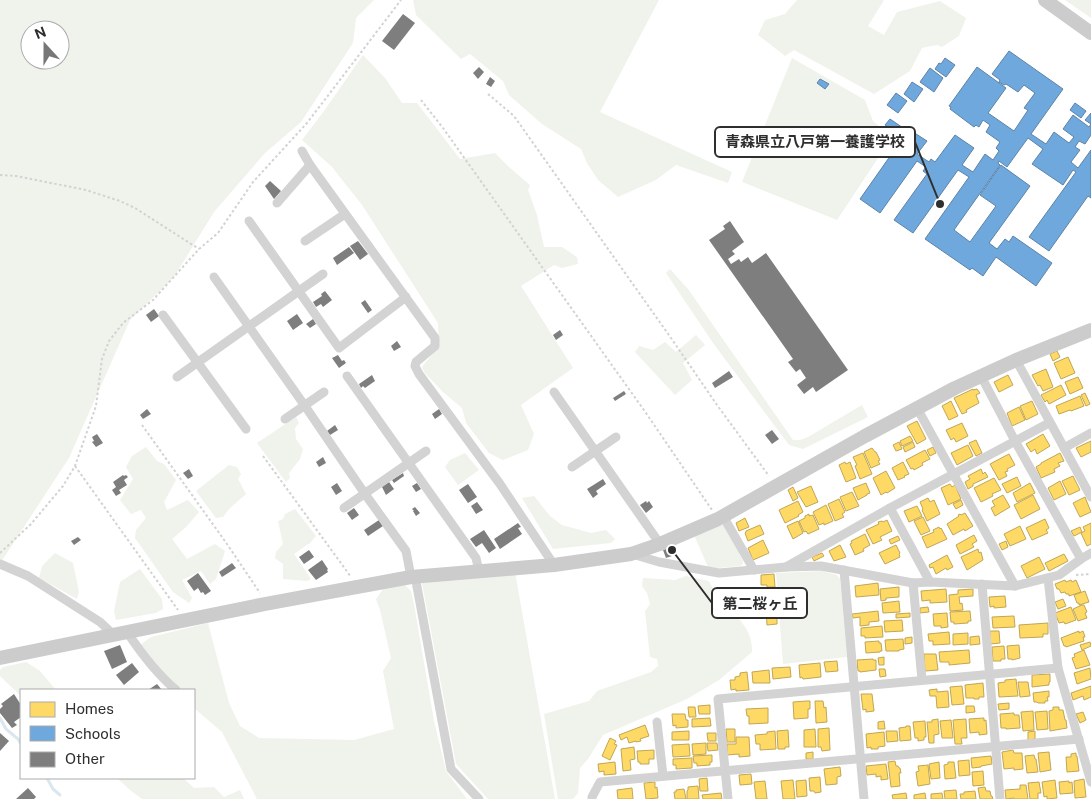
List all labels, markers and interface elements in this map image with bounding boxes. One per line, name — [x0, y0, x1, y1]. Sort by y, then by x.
north arrow — [20, 20, 70, 70]
text: N — [32, 23, 48, 42]
callout: 青森県立八戸第一養護学校 — [715, 127, 915, 157]
text: 青森県立八戸第一養護学校 — [725, 133, 905, 150]
callout: 第二桜ヶ丘 — [712, 588, 807, 618]
text: 第二桜ヶ丘 — [722, 595, 798, 612]
legend — [20, 689, 195, 779]
text: Homes — [65, 700, 114, 717]
text: Schools — [65, 725, 121, 742]
text: Other — [65, 750, 105, 767]

